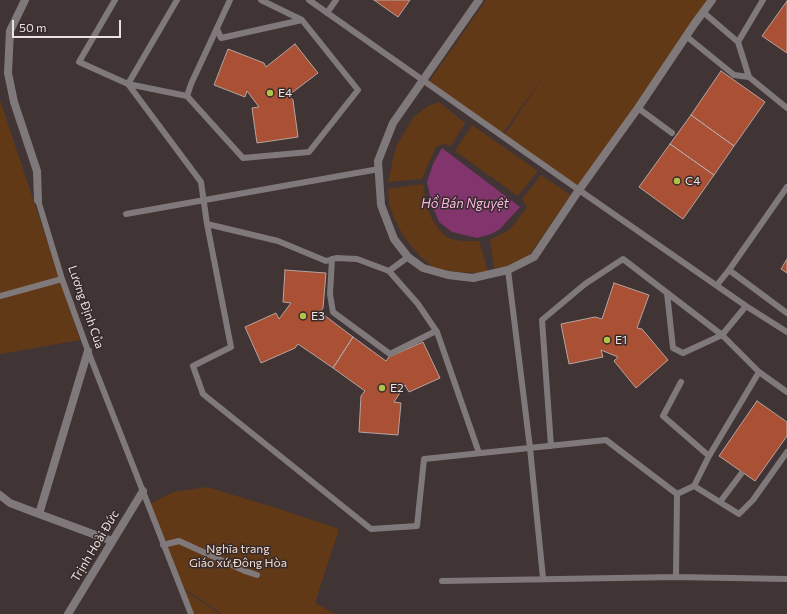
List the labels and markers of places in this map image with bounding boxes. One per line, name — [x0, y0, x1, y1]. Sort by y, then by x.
place label: E4 — [278, 86, 292, 100]
marker: E4 — [265, 88, 275, 98]
place label: C4 — [685, 174, 700, 188]
marker: C4 — [672, 176, 682, 186]
place label: E3 — [311, 309, 325, 323]
marker: E3 — [298, 311, 308, 321]
place label: E1 — [615, 333, 627, 347]
marker: E1 — [602, 335, 612, 345]
place label: E2 — [390, 381, 404, 395]
marker: E2 — [377, 383, 387, 393]

